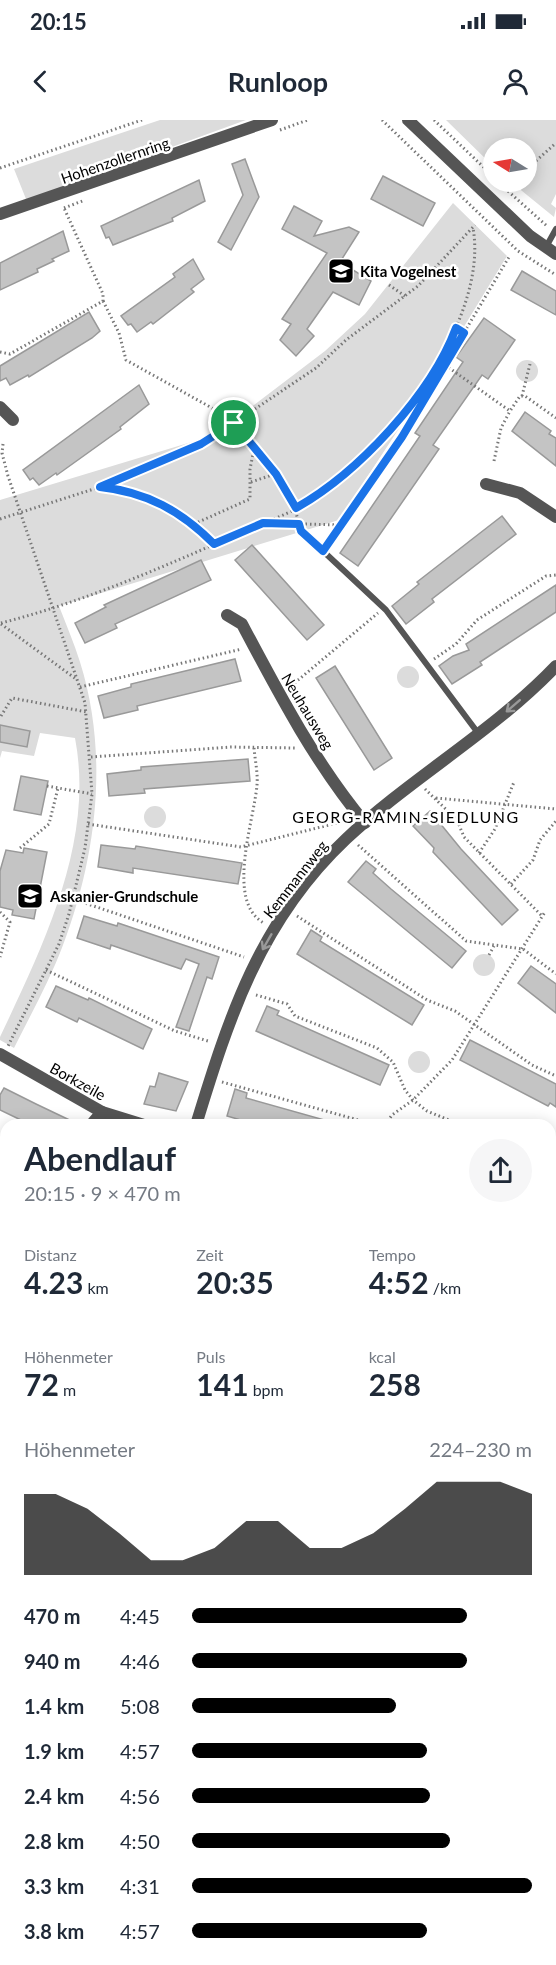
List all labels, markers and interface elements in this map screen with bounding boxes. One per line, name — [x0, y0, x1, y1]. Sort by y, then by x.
text: 20:15 — [30, 8, 87, 35]
icon: back — [24, 65, 57, 98]
text: Runloop — [228, 65, 328, 98]
icon: person — [499, 65, 532, 98]
street label: Hohenzollernring — [58, 133, 172, 187]
north arrow — [483, 138, 537, 192]
map controls — [483, 138, 537, 192]
school or university icon: Kita Vogelnest — [326, 256, 356, 286]
place label: Kita Vogelnest — [360, 262, 457, 280]
pin — [208, 397, 259, 448]
icon: arrive — [217, 406, 250, 439]
street label: Neuhausweg — [278, 670, 338, 752]
one-way arrow — [505, 699, 521, 712]
district label: GEORG-RAMIN-SIEDLUNG — [292, 807, 520, 826]
street label: Kemmannweg — [259, 836, 331, 921]
school or university icon: Askanier-Grundschule — [15, 881, 45, 911]
place label: Askanier-Grundschule — [49, 887, 198, 905]
one-way arrow — [260, 933, 272, 950]
street label: Borkzeile — [47, 1058, 109, 1104]
text: Abendlauf — [24, 1138, 176, 1178]
button: share — [469, 1139, 532, 1202]
text: 20:15 · 9 × 470 m — [24, 1181, 181, 1205]
text: Distanz — [24, 1245, 77, 1264]
text: Zeit — [196, 1245, 224, 1264]
text: Tempo — [369, 1245, 416, 1264]
text: 4.23 — [24, 1264, 83, 1300]
text: 20:35 — [196, 1264, 274, 1300]
text: 4:52 — [369, 1264, 429, 1300]
text: km — [83, 1278, 109, 1297]
text: /km — [429, 1278, 461, 1297]
text: Höhenmeter — [24, 1347, 113, 1366]
text: Puls — [196, 1347, 226, 1366]
text: kcal — [369, 1347, 396, 1366]
text: 72 — [24, 1366, 59, 1402]
text: 141 — [196, 1366, 249, 1402]
text: 258 — [369, 1366, 421, 1402]
text: m — [59, 1380, 76, 1399]
text: bpm — [249, 1380, 284, 1399]
text: Höhenmeter — [24, 1437, 135, 1461]
text: 224–230 m — [429, 1437, 532, 1461]
text: 470 m — [24, 1604, 80, 1628]
text: 4:45 — [120, 1604, 160, 1628]
text: 940 m — [24, 1649, 80, 1673]
text: 4:46 — [120, 1649, 160, 1673]
text: 1.4 km — [24, 1694, 84, 1718]
text: 5:08 — [120, 1694, 160, 1718]
text: 1.9 km — [24, 1739, 84, 1763]
text: 4:57 — [120, 1739, 160, 1763]
text: 2.4 km — [24, 1784, 84, 1808]
text: 4:56 — [120, 1784, 160, 1808]
text: 2.8 km — [24, 1829, 84, 1853]
text: 4:50 — [120, 1829, 160, 1853]
text: 3.3 km — [24, 1874, 84, 1898]
text: 4:31 — [120, 1874, 160, 1898]
text: 3.8 km — [24, 1919, 84, 1943]
text: 4:57 — [120, 1919, 160, 1943]

